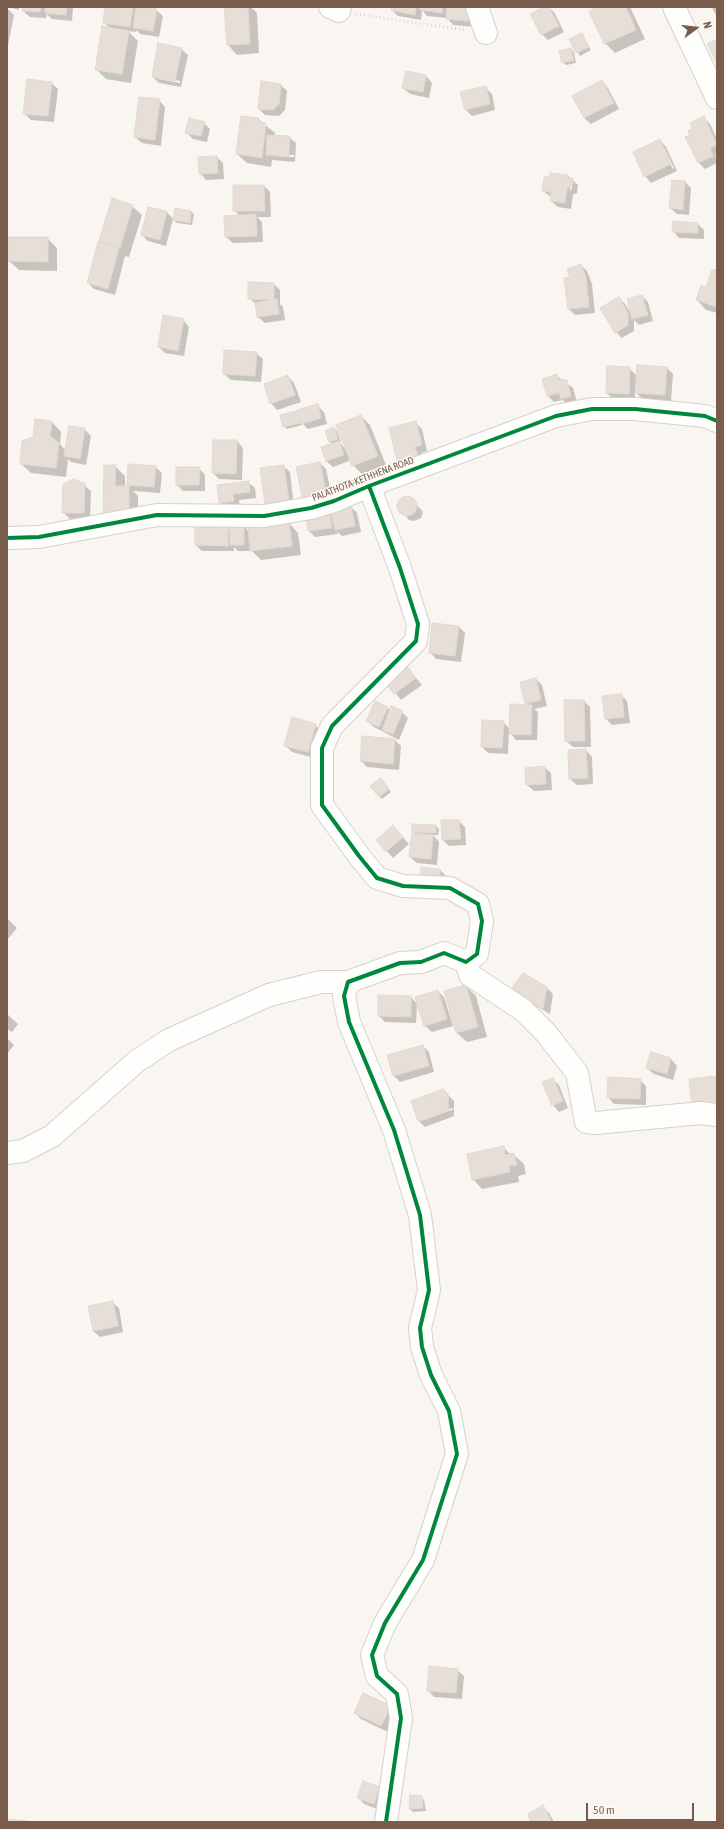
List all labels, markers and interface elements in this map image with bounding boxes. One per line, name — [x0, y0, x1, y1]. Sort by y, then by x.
north arrow — [676, 8, 716, 48]
text: N — [701, 20, 714, 30]
street label: PALATHOTA-KETHHENA ROAD — [311, 454, 415, 504]
scale bar — [588, 1795, 696, 1821]
text: 50 m — [593, 1803, 615, 1817]

